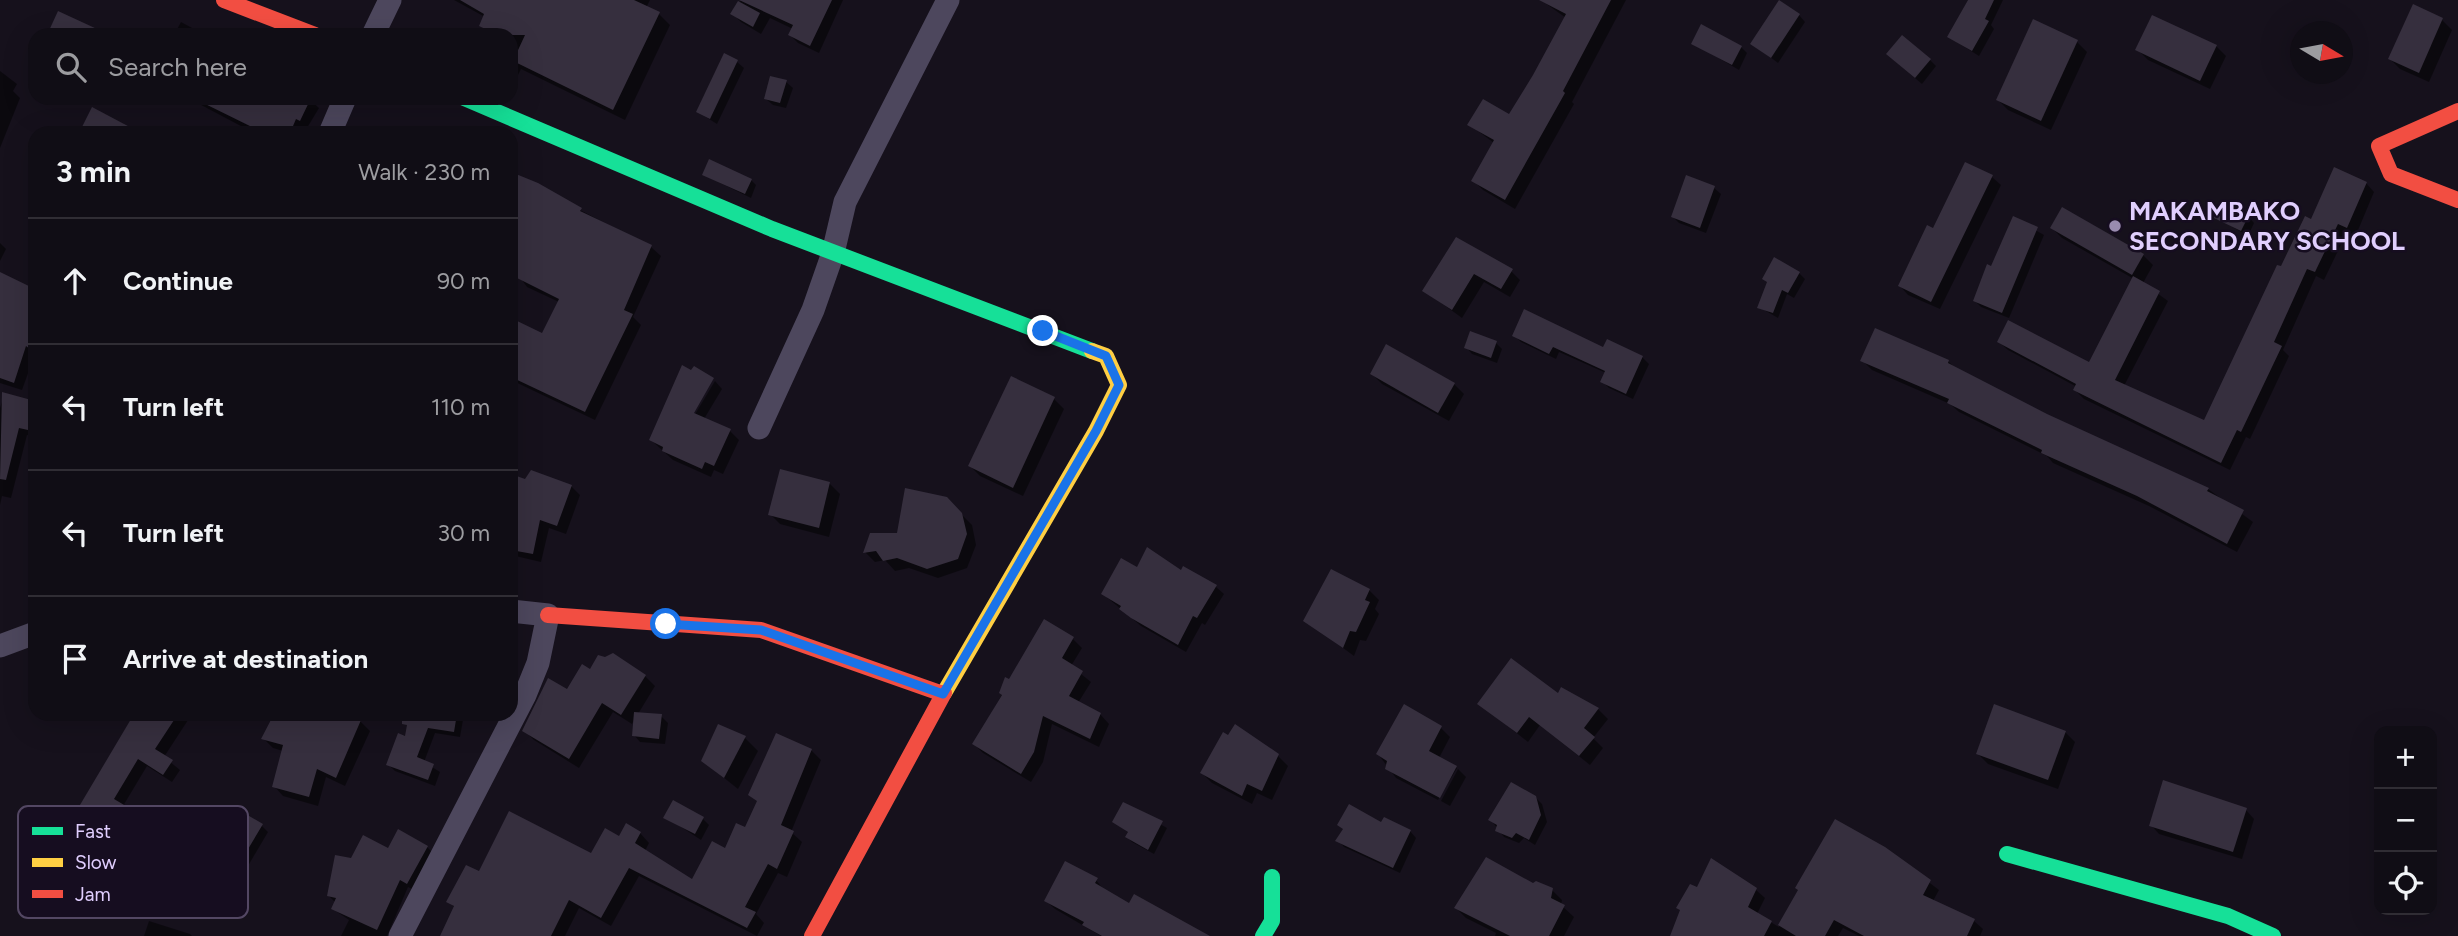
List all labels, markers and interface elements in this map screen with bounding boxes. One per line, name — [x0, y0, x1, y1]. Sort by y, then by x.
north arrow — [2290, 21, 2353, 84]
search box — [28, 28, 518, 105]
icon: search — [52, 48, 90, 86]
text: Search here — [108, 51, 247, 83]
text: 3 min — [56, 153, 131, 190]
text: Walk · 230 m — [358, 158, 490, 186]
place label: MAKAMBAKO SECONDARY SCHOOL — [2129, 195, 2405, 257]
marker: MAKAMBAKO SECONDARY SCHOOL — [2107, 218, 2123, 234]
icon: ahead — [56, 262, 94, 300]
text: Continue — [123, 265, 233, 297]
text: 90 m — [437, 267, 490, 295]
route end — [1027, 315, 1058, 346]
icon: left — [56, 388, 94, 426]
text: Turn left — [123, 391, 224, 423]
text: 110 m — [431, 393, 490, 421]
icon: left — [56, 514, 94, 552]
text: Turn left — [123, 517, 224, 549]
text: 30 m — [437, 519, 490, 547]
route start — [650, 608, 681, 639]
icon: arrive — [56, 640, 94, 678]
text: Arrive at destination — [123, 643, 368, 675]
map controls — [2374, 726, 2437, 915]
button: + — [2374, 726, 2437, 789]
button: − — [2374, 789, 2437, 852]
legend — [18, 806, 248, 918]
text: Fast — [75, 820, 111, 843]
text: Slow — [75, 851, 117, 874]
button: locate — [2374, 852, 2437, 915]
text: Jam — [75, 883, 111, 906]

